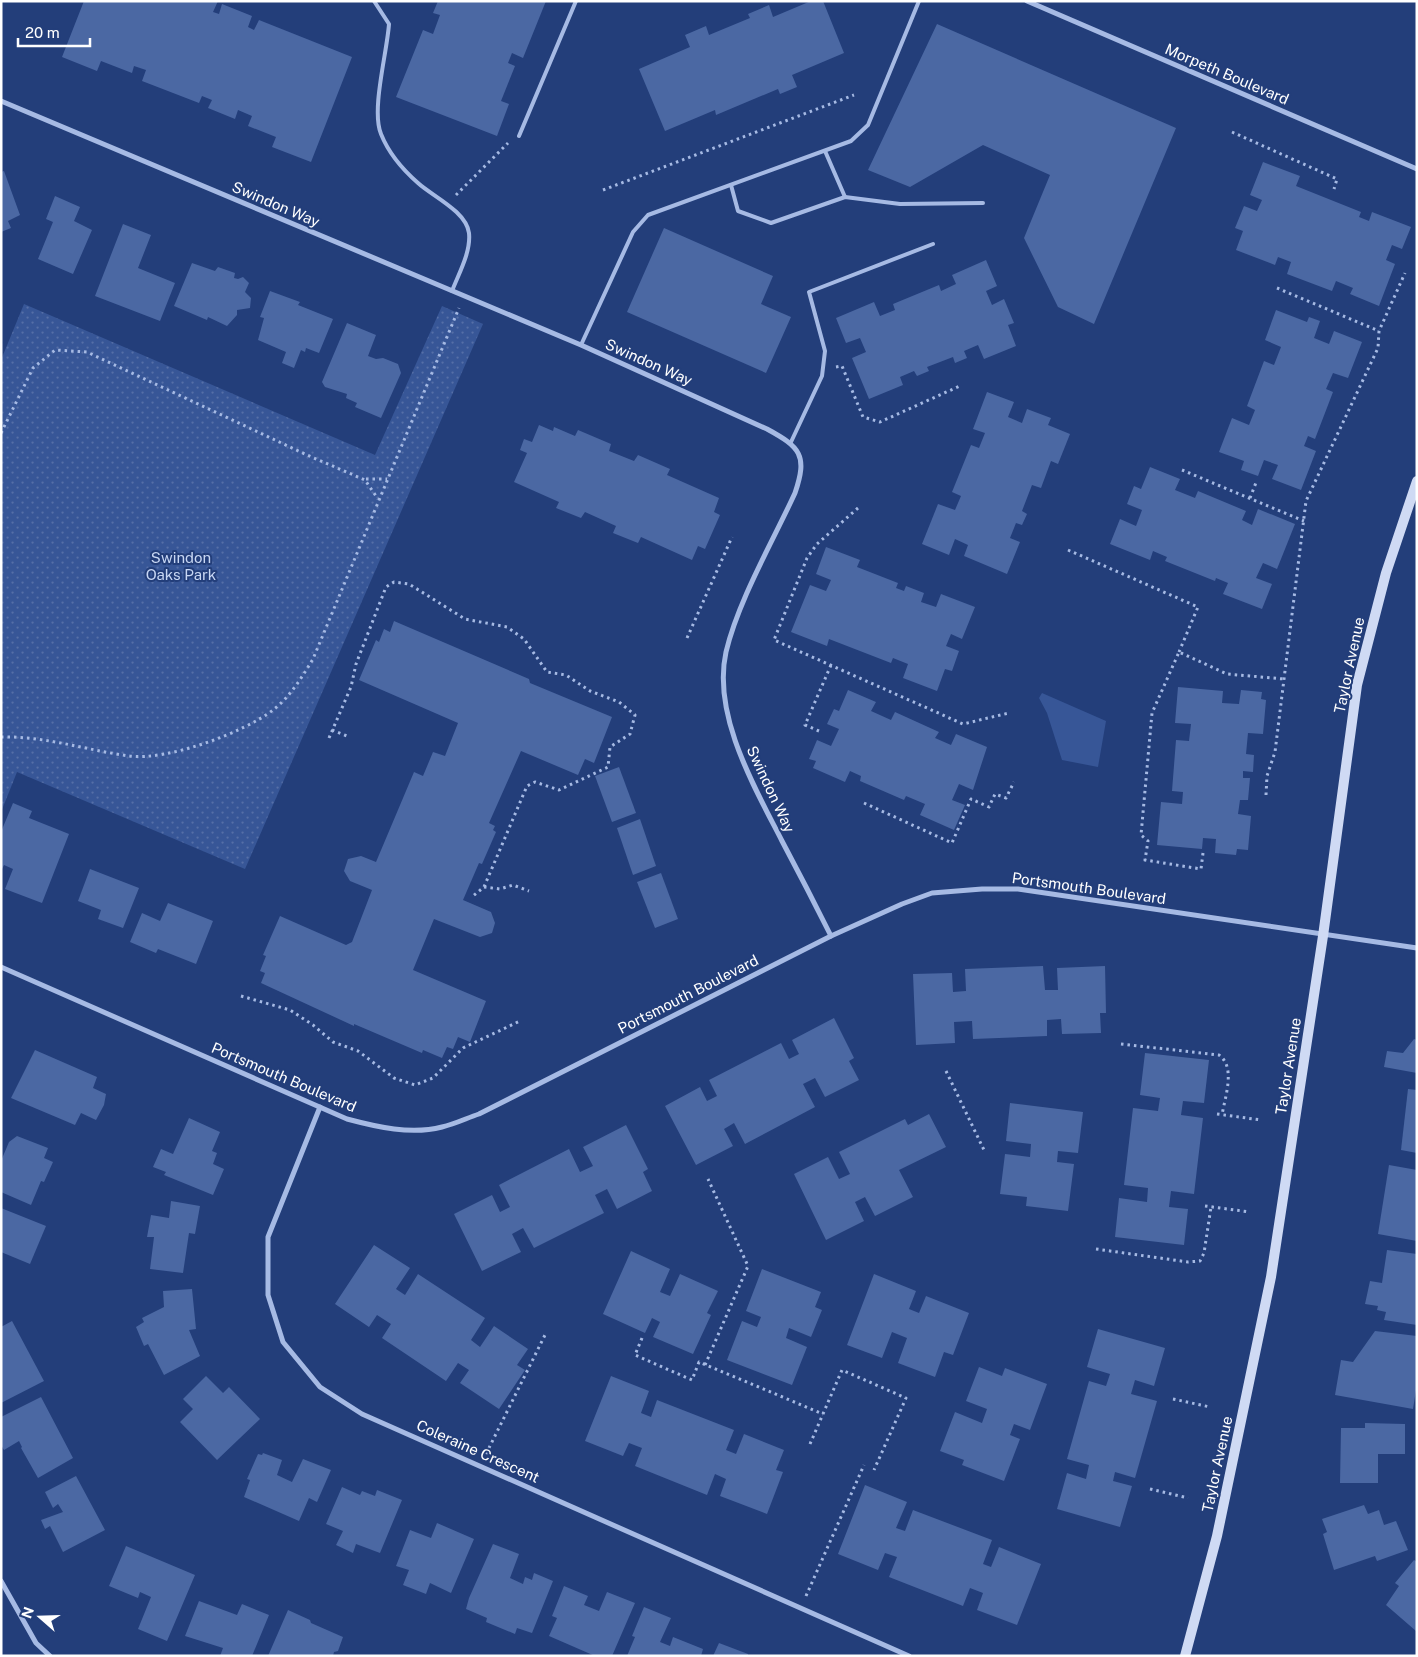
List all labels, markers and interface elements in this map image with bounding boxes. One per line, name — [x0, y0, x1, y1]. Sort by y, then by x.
scale bar — [18, 15, 90, 47]
text: 20 m — [25, 24, 60, 41]
street label: Morpeth Boulevard — [1162, 40, 1292, 108]
street label: Swindon Way — [230, 178, 322, 230]
street label: Swindon Way — [603, 335, 695, 389]
park label: Swindon Oaks Park — [146, 549, 216, 583]
street label: Taylor Avenue — [1331, 615, 1367, 715]
street label: Swindon Way — [744, 743, 798, 835]
street label: Portsmouth Boulevard — [1011, 869, 1167, 907]
street label: Portsmouth Boulevard — [615, 951, 761, 1037]
street label: Taylor Avenue — [1272, 1016, 1304, 1116]
street label: Portsmouth Boulevard — [209, 1039, 359, 1115]
street label: Taylor Avenue — [1199, 1414, 1235, 1514]
street label: Coleraine Crescent — [414, 1416, 542, 1486]
north arrow — [15, 1592, 65, 1642]
text: N — [18, 1605, 37, 1620]

